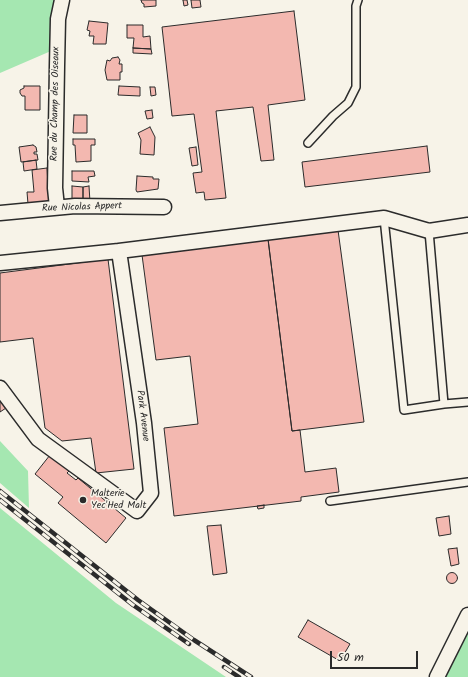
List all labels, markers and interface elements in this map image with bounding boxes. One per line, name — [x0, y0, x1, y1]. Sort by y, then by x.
street label: Rue du Champ des Oiseaux — [49, 47, 63, 161]
street label: Rue Nicolas Appert — [42, 201, 122, 215]
street label: Park Avenue — [133, 390, 151, 442]
place label: Malterie Yec'Hed Malt — [91, 488, 146, 512]
marker: Malterie Yec'Hed Malt — [78, 495, 88, 505]
scale bar — [332, 643, 420, 669]
text: 50 m — [337, 648, 364, 667]

